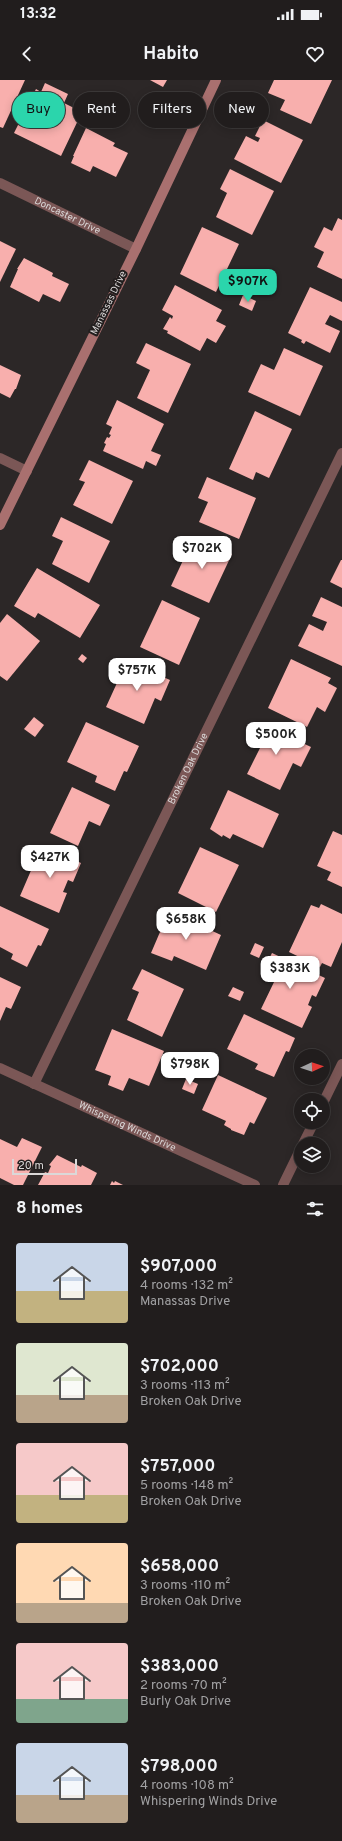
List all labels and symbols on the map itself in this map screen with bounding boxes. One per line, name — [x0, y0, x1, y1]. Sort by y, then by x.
street label: Doncaster Drive — [32, 194, 103, 237]
street label: Manassas Drive — [88, 269, 130, 337]
pin: $907K — [220, 269, 276, 303]
pin: $702K — [174, 536, 230, 570]
pin: $757K — [109, 658, 165, 692]
pin: $500K — [248, 722, 304, 756]
street label: Broken Oak Drive — [165, 731, 211, 807]
pin: $427K — [22, 845, 78, 879]
pin: $658K — [158, 907, 214, 941]
pin: $383K — [262, 956, 318, 990]
north arrow — [294, 1049, 330, 1085]
pin: $798K — [162, 1052, 218, 1086]
street label: Whispering Winds Drive — [76, 1098, 178, 1154]
scale bar — [12, 1157, 77, 1176]

